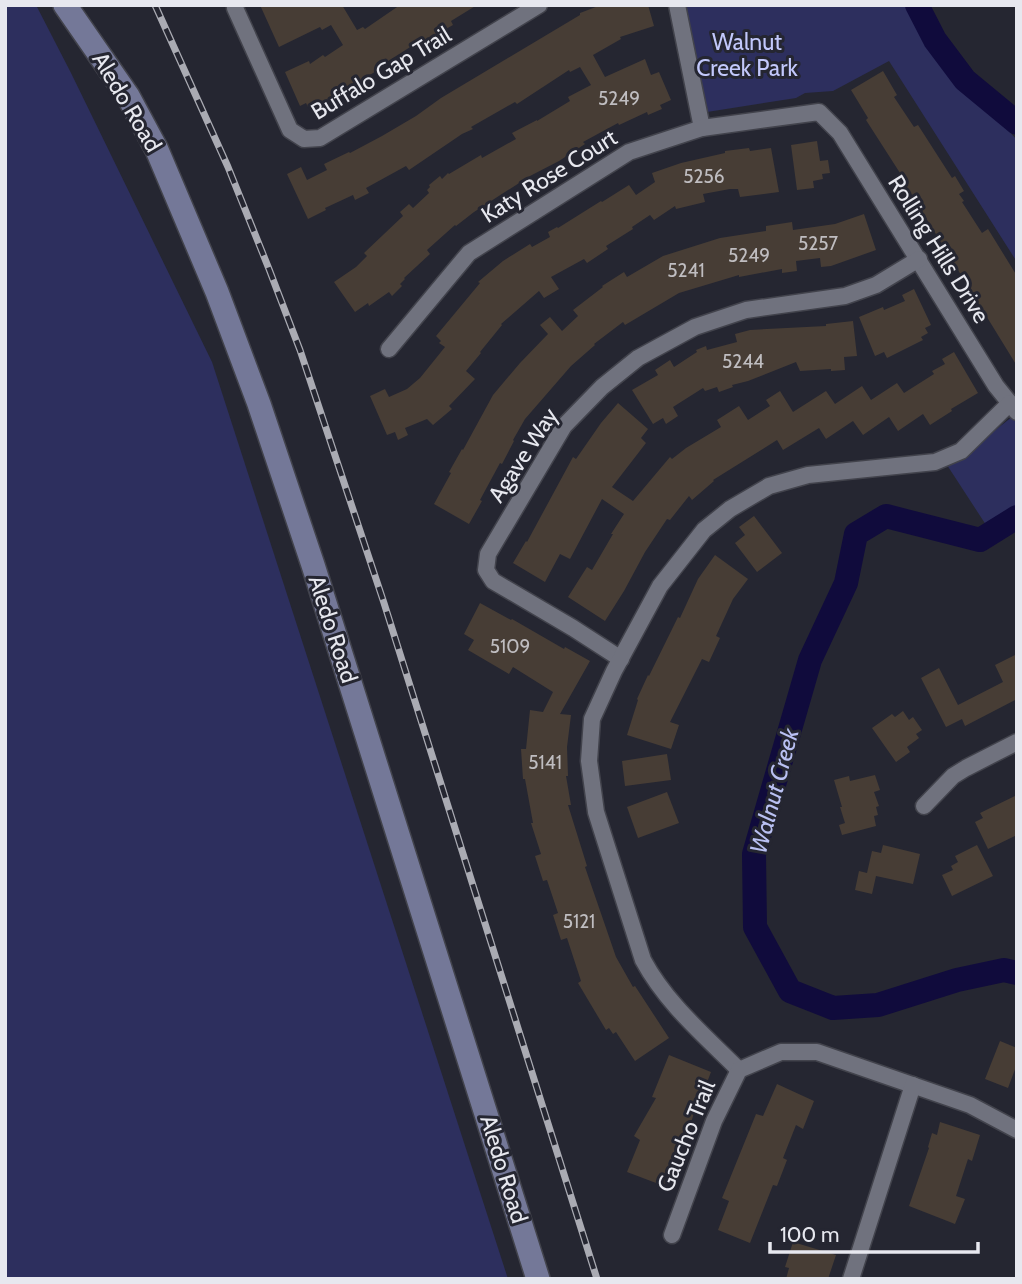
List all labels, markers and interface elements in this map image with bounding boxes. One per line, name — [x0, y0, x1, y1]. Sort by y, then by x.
street label: Buffalo Gap Trail — [306, 20, 456, 126]
park label: Walnut Creek Park — [696, 28, 798, 82]
street label: Aledo Road — [86, 47, 168, 157]
house number: 5249 — [598, 87, 640, 110]
street label: Katy Rose Court — [476, 123, 622, 229]
house number: 5256 — [683, 165, 725, 188]
street label: Rolling Hills Drive — [882, 170, 996, 328]
house number: 5257 — [798, 232, 838, 255]
house number: 5249 — [728, 244, 770, 267]
house number: 5241 — [667, 259, 705, 282]
house number: 5244 — [722, 350, 764, 373]
street label: Agave Way — [482, 402, 564, 508]
street label: Aledo Road — [302, 572, 364, 686]
house number: 5109 — [490, 635, 530, 658]
water label: Walnut Creek — [743, 725, 805, 857]
house number: 5141 — [528, 751, 562, 774]
house number: 5121 — [563, 910, 595, 933]
street label: Gaucho Trail — [651, 1076, 721, 1196]
street label: Aledo Road — [474, 1112, 534, 1226]
scale bar — [770, 1210, 978, 1254]
text: 100 m — [780, 1222, 839, 1247]

